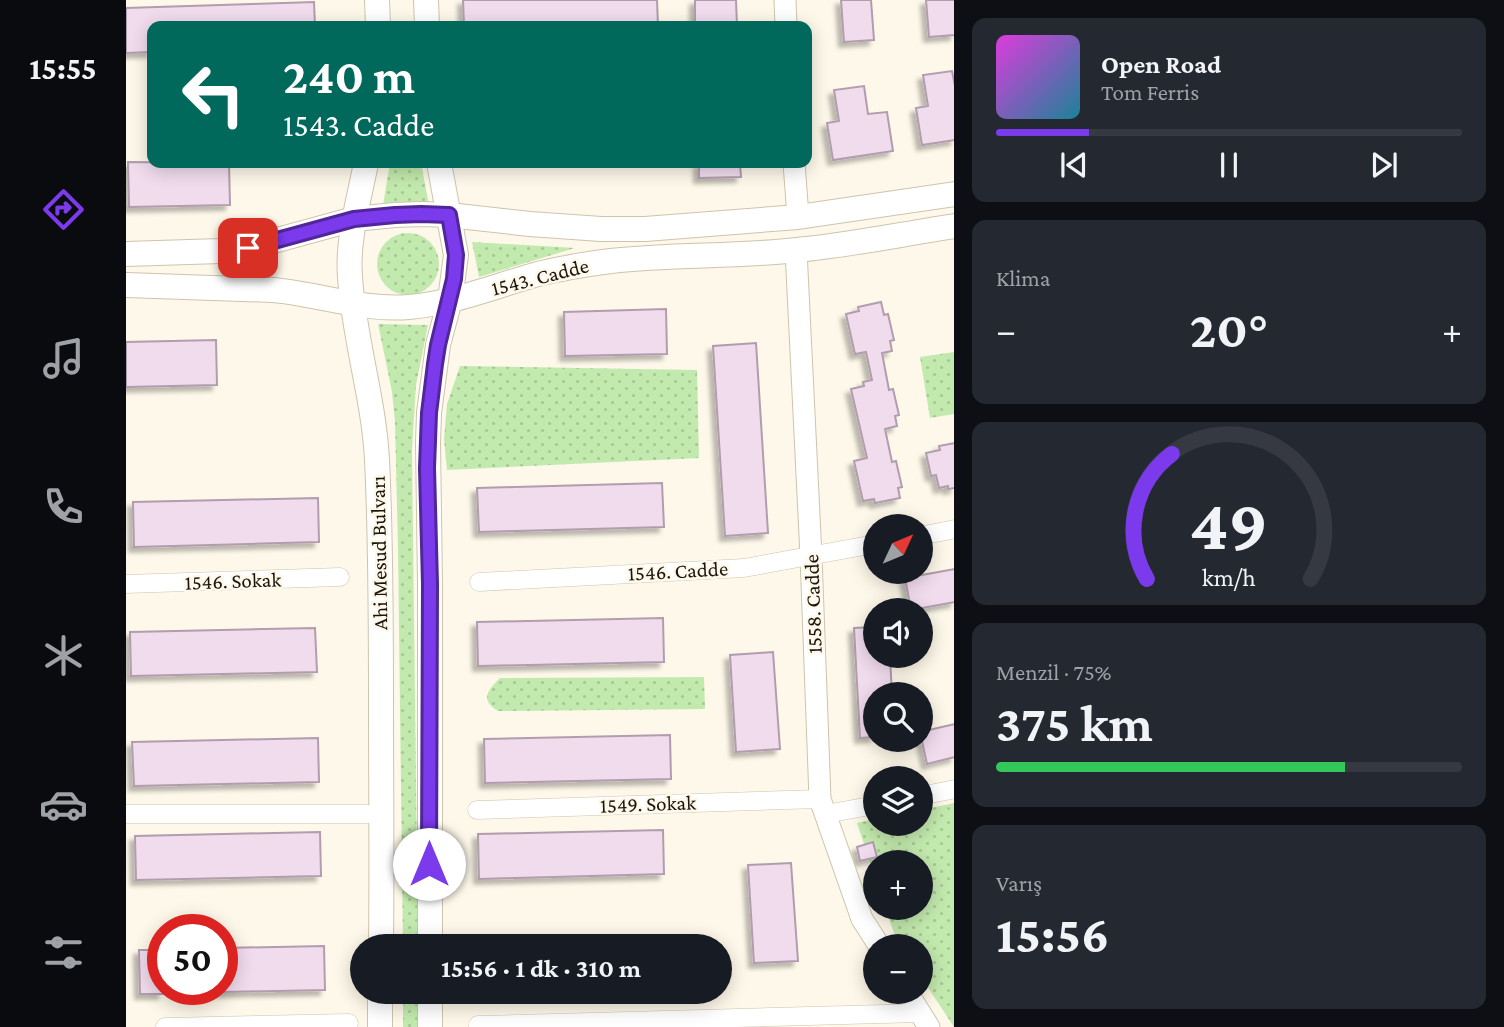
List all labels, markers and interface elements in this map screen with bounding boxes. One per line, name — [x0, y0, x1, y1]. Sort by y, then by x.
icon: left — [168, 49, 259, 140]
text: 240 m — [283, 49, 415, 104]
text: 15:55 — [29, 50, 97, 86]
text: Open Road — [1101, 50, 1221, 79]
text: Tom Ferris — [1101, 79, 1199, 105]
text: 1543. Cadde — [283, 107, 434, 143]
icon: previous — [1055, 146, 1093, 184]
icon: pause — [1210, 146, 1248, 184]
icon: next — [1365, 146, 1403, 184]
icon: directions — [39, 185, 88, 234]
pin — [218, 218, 278, 278]
icon: arrive — [229, 229, 267, 267]
street label: 1543. Cadde — [489, 253, 591, 301]
text: Klima — [996, 265, 1050, 291]
text: 20° — [1190, 300, 1268, 358]
text: − — [996, 309, 1016, 351]
text: + — [1442, 309, 1462, 351]
icon: music — [39, 334, 88, 383]
street label: Ahi Mesud Bulvarı — [366, 475, 392, 630]
icon: phone — [39, 482, 88, 531]
text: 49 — [1190, 485, 1268, 566]
north arrow — [863, 514, 933, 584]
map controls — [863, 514, 933, 1004]
street label: 1558. Cadde — [799, 554, 827, 654]
street label: 1546. Cadde — [627, 556, 729, 586]
text: km/h — [1202, 564, 1256, 591]
street label: 1546. Sokak — [184, 567, 282, 595]
button: sound — [863, 598, 933, 668]
icon: climate — [39, 631, 88, 680]
text: Menzil · 75% — [996, 659, 1112, 685]
button: search — [863, 682, 933, 752]
text: 375 km — [996, 694, 1153, 752]
button: layers — [863, 766, 933, 836]
icon: car — [39, 780, 88, 829]
street label: 1549. Sokak — [600, 790, 696, 818]
position arrow — [392, 827, 466, 901]
button: + — [863, 850, 933, 920]
text: Varış — [996, 870, 1042, 896]
text: 15:56 — [996, 905, 1109, 963]
speed limit sign: 50 — [147, 914, 238, 1005]
icon: filters — [39, 928, 88, 977]
button: − — [863, 934, 933, 1004]
text: 15:56 · 1 dk · 310 m — [441, 954, 641, 983]

